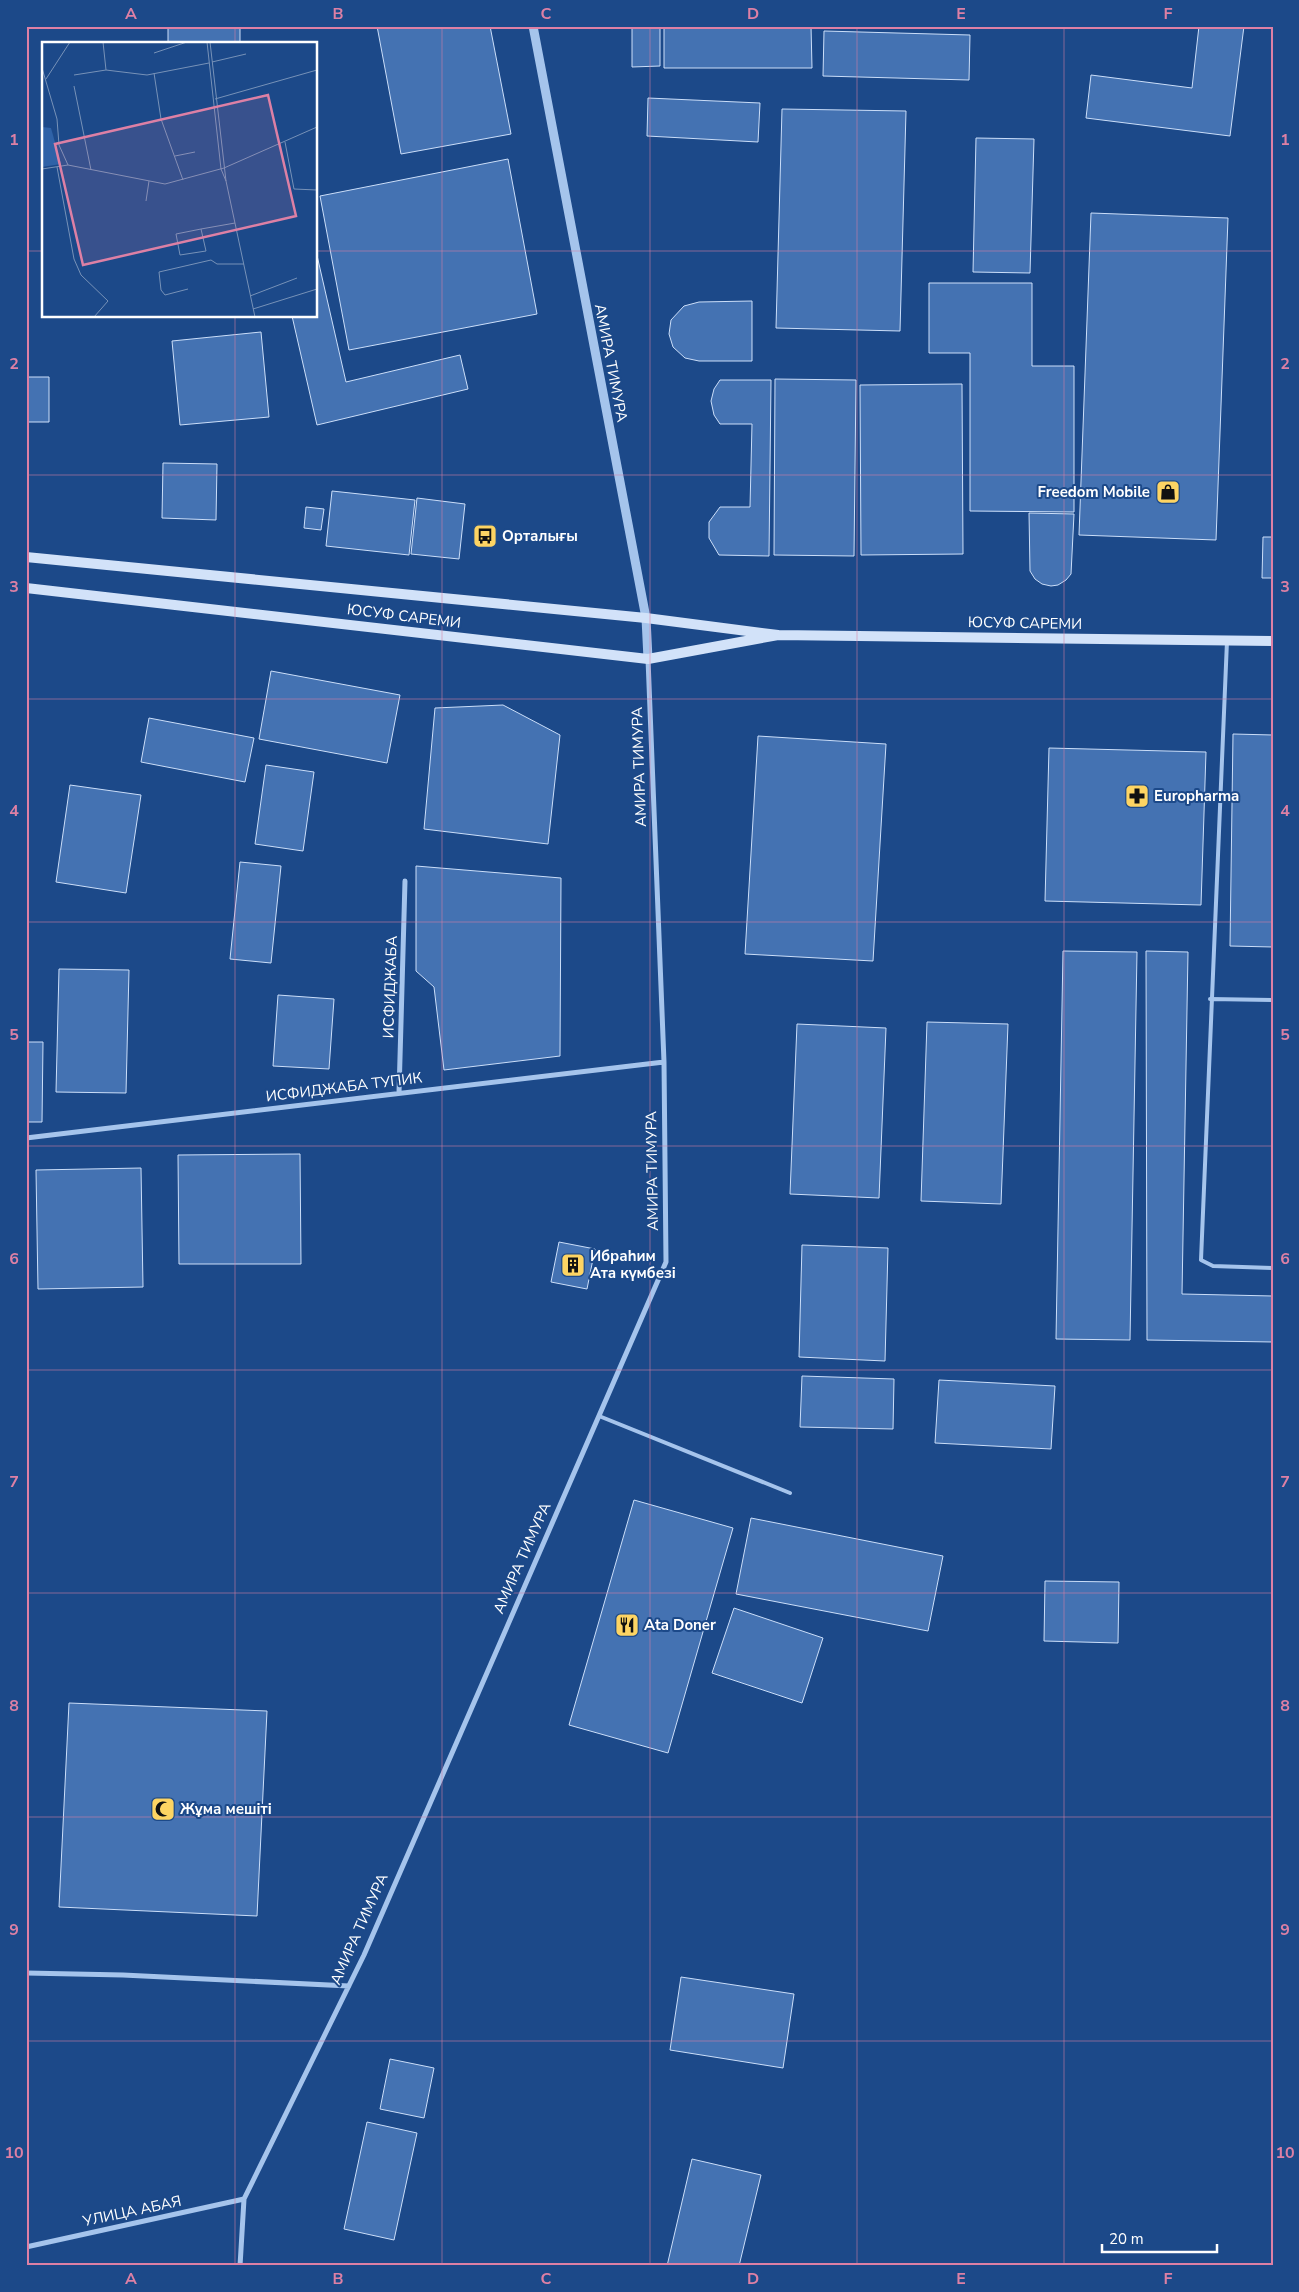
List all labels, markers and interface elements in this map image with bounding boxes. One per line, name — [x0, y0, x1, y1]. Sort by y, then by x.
text: A — [125, 3, 137, 25]
text: B — [332, 3, 344, 25]
text: C — [541, 3, 552, 25]
text: D — [747, 3, 759, 25]
text: E — [956, 3, 966, 25]
text: F — [1164, 3, 1173, 25]
inset map — [42, 42, 318, 318]
text: 1 — [9, 129, 19, 151]
text: 1 — [1280, 129, 1290, 151]
street label: АМИРА ТИМУРА — [590, 302, 632, 424]
text: 2 — [9, 353, 19, 375]
text: 2 — [1280, 353, 1290, 375]
shop icon: Freedom Mobile — [1155, 479, 1181, 505]
place label: Freedom Mobile — [1038, 482, 1150, 502]
bus stop icon: Орталығы — [472, 523, 498, 549]
place label: Орталығы — [502, 526, 578, 546]
text: 3 — [9, 576, 19, 598]
text: 3 — [1280, 576, 1290, 598]
street label: ЮСУФ САРЕМИ — [346, 599, 462, 633]
street label: ЮСУФ САРЕМИ — [968, 612, 1082, 634]
street label: АМИРА ТИМУРА — [627, 707, 651, 827]
pharmacy icon: Europharma — [1124, 783, 1150, 809]
place label: Europharma — [1154, 786, 1239, 806]
text: 4 — [9, 800, 19, 822]
text: 4 — [1280, 800, 1290, 822]
street label: ИСФИДЖАБА — [378, 935, 402, 1039]
text: 5 — [9, 1024, 19, 1046]
text: 5 — [1280, 1024, 1290, 1046]
street label: ИСФИДЖАБА ТУПИК — [265, 1067, 424, 1107]
street label: АМИРА ТИМУРА — [641, 1111, 663, 1231]
place label: Ибраhим Ата күмбезі — [590, 1246, 676, 1283]
text: 6 — [9, 1248, 19, 1270]
text: 6 — [1280, 1248, 1290, 1270]
building icon: Ибраhим Ата күмбезі — [560, 1252, 586, 1278]
text: 7 — [9, 1471, 19, 1493]
text: 7 — [1280, 1471, 1290, 1493]
street label: АМИРА ТИМУРА — [488, 1499, 556, 1617]
restaurant icon: Ata Doner — [614, 1612, 640, 1638]
place label: Ata Doner — [644, 1615, 716, 1635]
text: 8 — [9, 1695, 19, 1717]
text: 8 — [1280, 1695, 1290, 1717]
mosque icon: Жұма мешіті — [150, 1796, 176, 1822]
place label: Жұма мешіті — [180, 1799, 272, 1819]
street label: АМИРА ТИМУРА — [325, 1870, 393, 1988]
text: 9 — [9, 1919, 19, 1941]
text: 9 — [1280, 1919, 1290, 1941]
text: 10 — [4, 2142, 24, 2164]
text: 10 — [1275, 2142, 1295, 2164]
street label: УЛИЦА АБАЯ — [80, 2191, 183, 2231]
scale bar — [1102, 2222, 1216, 2254]
text: 20 m — [1109, 2229, 1144, 2249]
text: A — [125, 2268, 137, 2290]
text: B — [332, 2268, 344, 2290]
text: C — [541, 2268, 552, 2290]
text: D — [747, 2268, 759, 2290]
text: E — [956, 2268, 966, 2290]
text: F — [1164, 2268, 1173, 2290]

